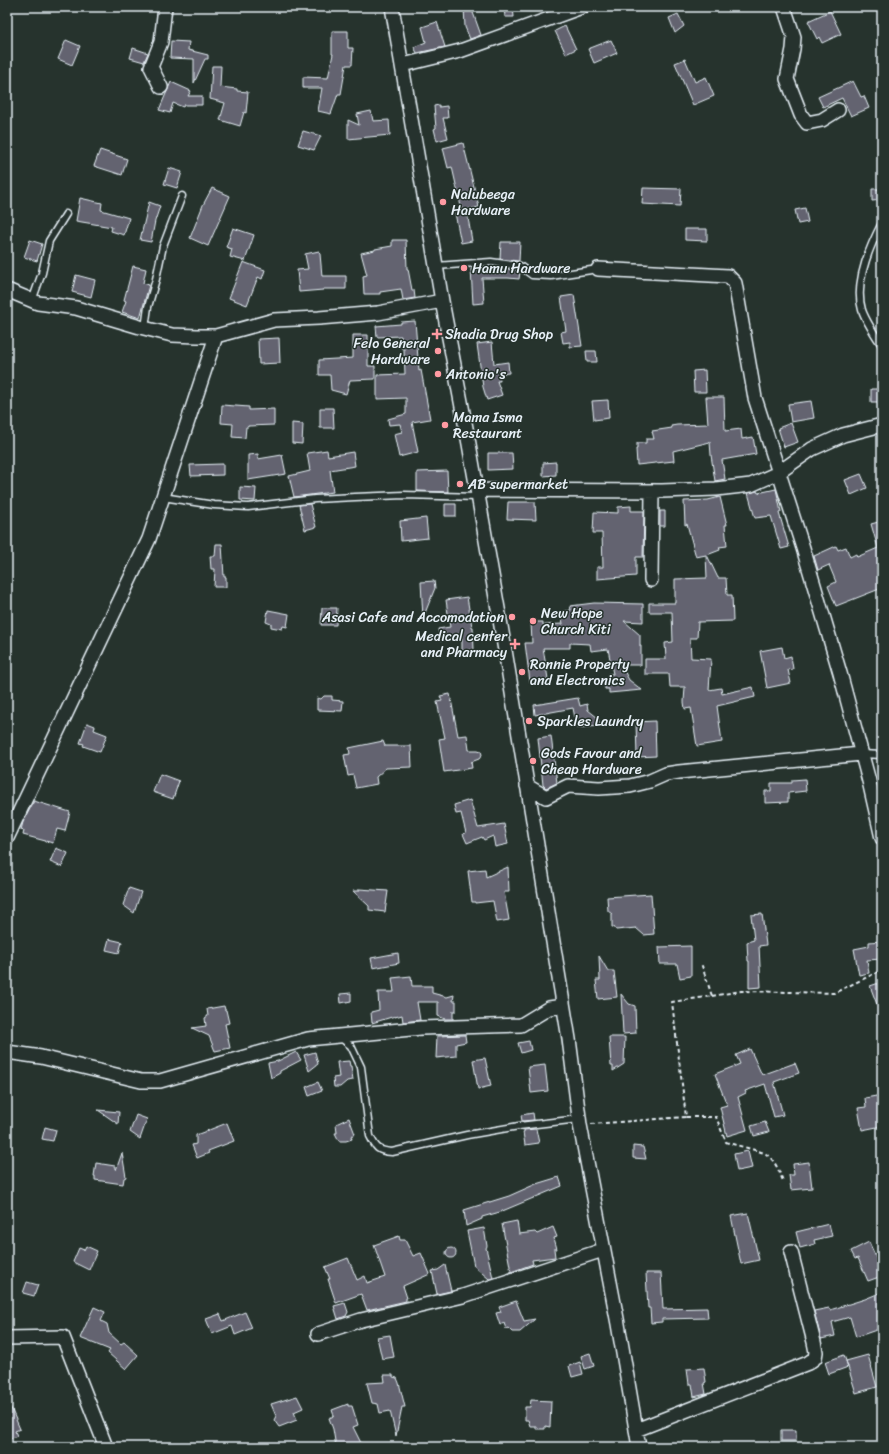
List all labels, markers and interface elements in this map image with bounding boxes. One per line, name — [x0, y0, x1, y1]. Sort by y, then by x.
place label: Nalubeega Hardware — [451, 182, 516, 223]
marker: Nalubeega Hardware — [438, 197, 448, 207]
place label: Hamu Hardware — [472, 256, 571, 281]
marker: Hamu Hardware — [459, 263, 469, 273]
place label: Shadia Drug Shop — [445, 322, 554, 347]
marker: Shadia Drug Shop — [432, 329, 442, 339]
place label: Felo General Hardware — [353, 331, 431, 372]
marker: Felo General Hardware — [433, 346, 443, 356]
place label: Antonio's — [445, 362, 507, 387]
marker: Antonio's — [433, 369, 443, 379]
place label: Mama Isma Restaurant — [453, 405, 523, 446]
marker: Mama Isma Restaurant — [440, 420, 450, 430]
place label: AB supermarket — [467, 472, 568, 497]
marker: AB supermarket — [455, 479, 465, 489]
place label: New Hope Church Kiti — [541, 601, 612, 642]
place label: Asasi Cafe and Accomodation — [321, 605, 504, 630]
marker: Asasi Cafe and Accomodation — [507, 612, 517, 622]
marker: New Hope Church Kiti — [528, 616, 538, 626]
place label: Medical center and Pharmacy — [415, 624, 508, 665]
marker: Medical center and Pharmacy — [510, 639, 520, 649]
place label: Ronnie Property and Electronics — [530, 652, 630, 693]
marker: Ronnie Property and Electronics — [517, 667, 527, 677]
place label: Sparkles Laundry — [537, 709, 644, 734]
marker: Sparkles Laundry — [524, 716, 534, 726]
place label: Gods Favour and Cheap Hardware — [541, 741, 643, 782]
marker: Gods Favour and Cheap Hardware — [528, 756, 538, 766]

